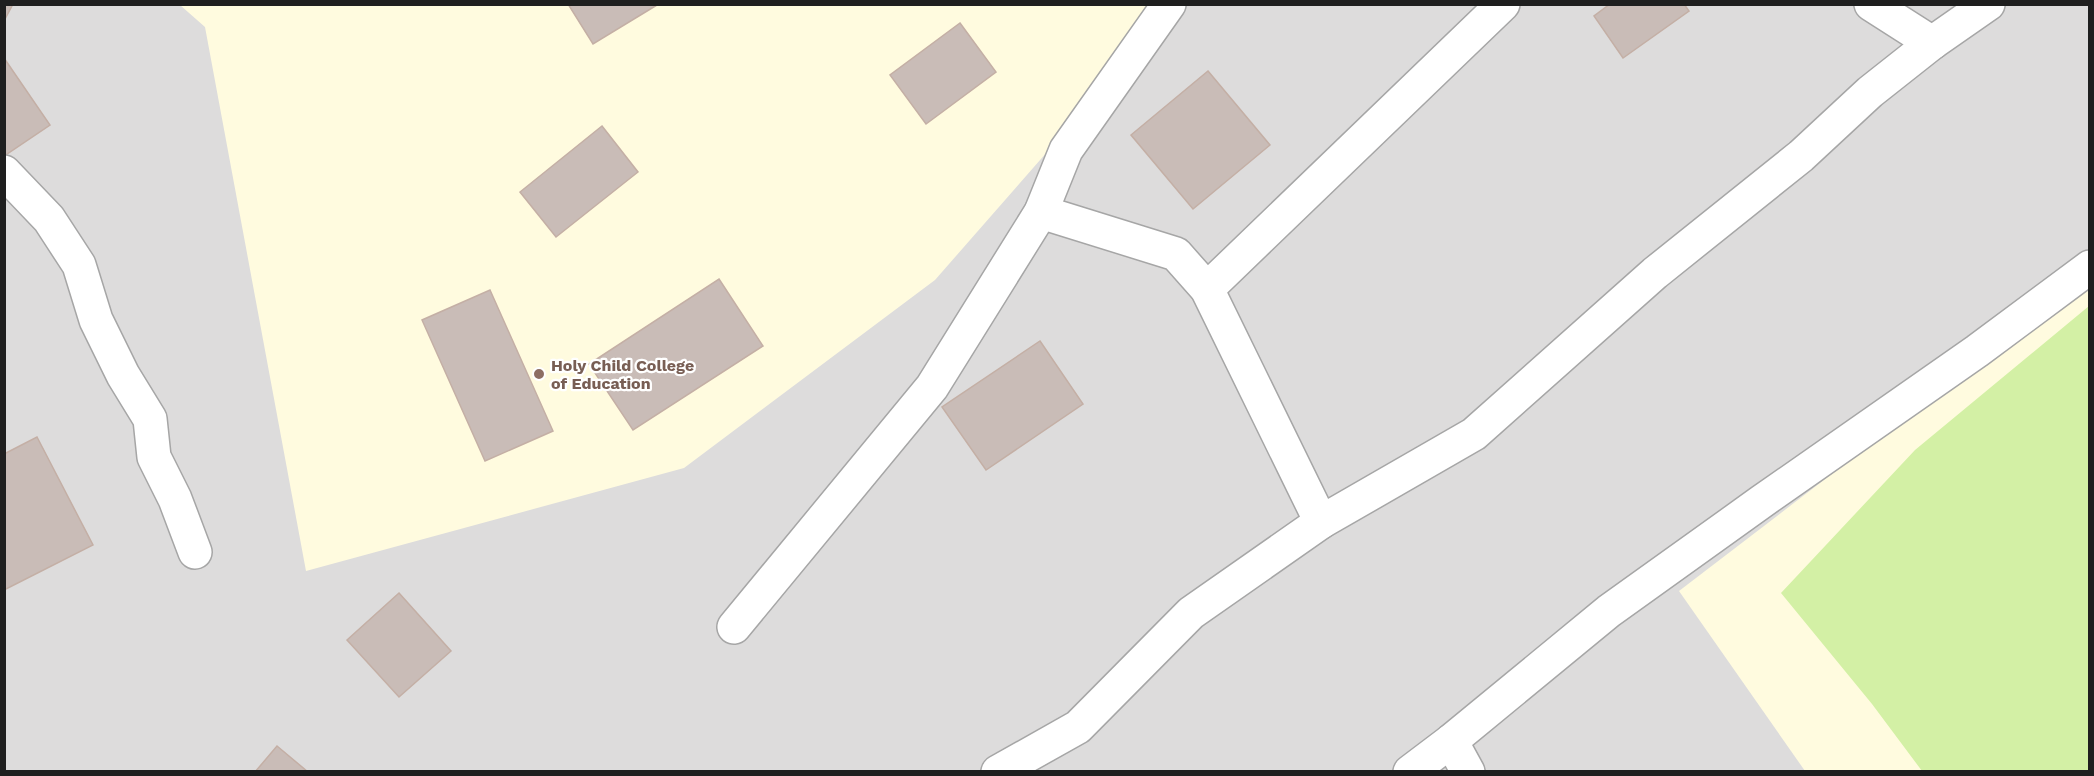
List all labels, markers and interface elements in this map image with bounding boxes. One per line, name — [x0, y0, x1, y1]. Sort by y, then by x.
place label: Holy Child College of Education — [551, 356, 694, 393]
marker: Holy Child College of Education — [532, 367, 546, 381]

